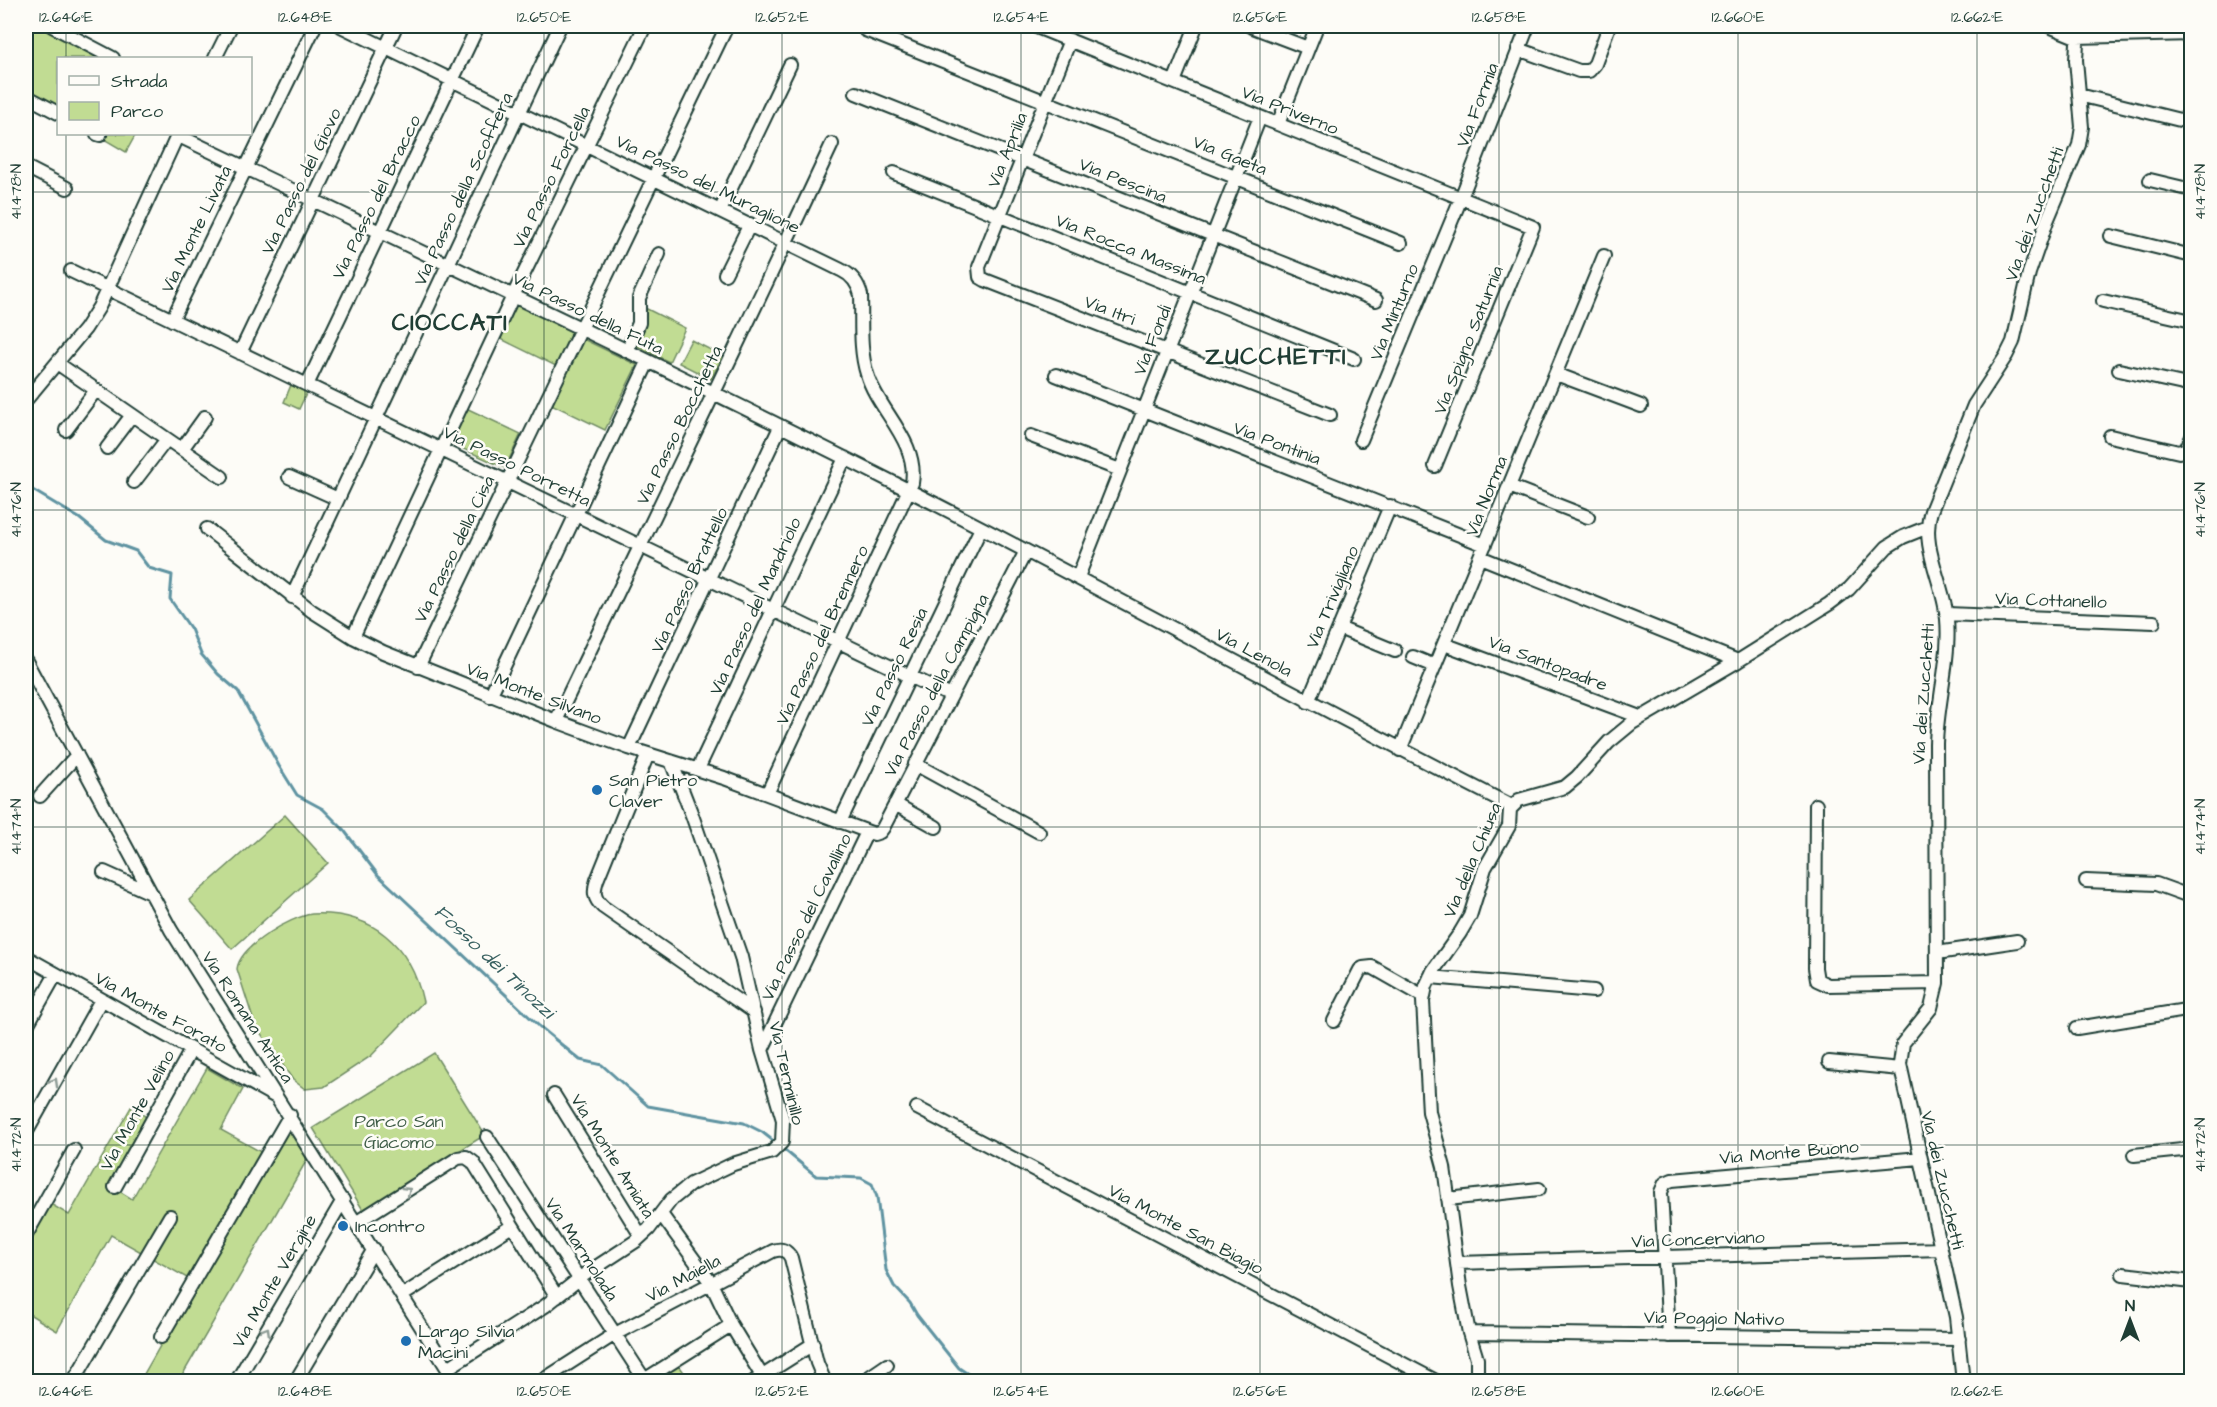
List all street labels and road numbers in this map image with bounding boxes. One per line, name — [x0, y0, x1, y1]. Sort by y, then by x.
street label: Via Formia — [1450, 59, 1505, 151]
street label: Via Priverno — [1238, 80, 1342, 141]
street label: Via Passo della Scoffera — [408, 88, 519, 290]
street label: Via Passo Forcella — [506, 102, 597, 252]
street label: Via Passo del Giovo — [255, 104, 348, 259]
street label: Via Aprilia — [981, 109, 1034, 192]
street label: Via Passo del Bracco — [326, 111, 427, 284]
street label: Via Passo del Muraglione — [611, 129, 804, 241]
street label: Via Gaeta — [1189, 129, 1271, 182]
street label: Via dei Zucchetti — [1999, 143, 2070, 285]
street label: Via Pescina — [1075, 151, 1171, 209]
street label: Via Monte Livata — [155, 161, 238, 297]
street label: Via Rocca Massima — [1052, 208, 1210, 291]
street label: Via Minturno — [1364, 260, 1425, 364]
street label: Via Spigno Saturnia — [1427, 262, 1511, 419]
street label: Via Passo della Futa — [508, 266, 668, 361]
street label: Via Itri — [1081, 289, 1139, 332]
street label: Via Fondi — [1127, 301, 1178, 379]
street label: Via Passo Bocchetta — [630, 341, 729, 509]
street label: Via Pontinia — [1229, 415, 1324, 472]
street label: Via Passo Porretta — [439, 420, 595, 513]
street label: Via Norma — [1459, 452, 1514, 540]
street label: Via Passo della Cisa — [408, 471, 501, 627]
street label: Via Passo Brattello — [645, 503, 734, 657]
street label: Via Passo del Mandriolo — [703, 513, 808, 699]
street label: Via Passo del Brennero — [770, 541, 875, 729]
street label: Via Trivigliano — [1300, 542, 1366, 653]
street label: Via Cottanello — [1995, 586, 2107, 615]
street label: Via Passo della Campigna — [878, 590, 996, 781]
street label: Via Passo Resia — [855, 603, 934, 731]
street label: Via Lenola — [1211, 622, 1297, 683]
street label: Via dei Zucchetti — [1906, 622, 1941, 765]
street label: Via Santopadre — [1485, 629, 1611, 698]
street label: Via Monte Silvano — [462, 656, 605, 731]
street label: Via della Chiusa — [1437, 799, 1508, 922]
street label: Via Passo del Cavallino — [755, 829, 858, 1005]
street label: Via Romana Antica — [195, 946, 300, 1088]
street label: Via Monte Forato — [90, 966, 231, 1059]
street label: Via Terminillo — [762, 1019, 811, 1127]
street label: Via Monte Velino — [94, 1045, 181, 1175]
street label: Via Monte Amiata — [564, 1089, 661, 1223]
street label: Via dei Zucchetti — [1914, 1108, 1971, 1252]
street label: Via Monte Buono — [1718, 1134, 1860, 1171]
street label: Via Monte San Biagio — [1103, 1178, 1268, 1282]
street label: Via Marmolada — [539, 1193, 624, 1306]
street label: Via Monte Vergine — [226, 1210, 324, 1353]
street label: Via Concerviano — [1631, 1225, 1765, 1254]
street label: Via Maiella — [641, 1248, 725, 1309]
street label: Via Poggio Nativo — [1644, 1305, 1784, 1333]

